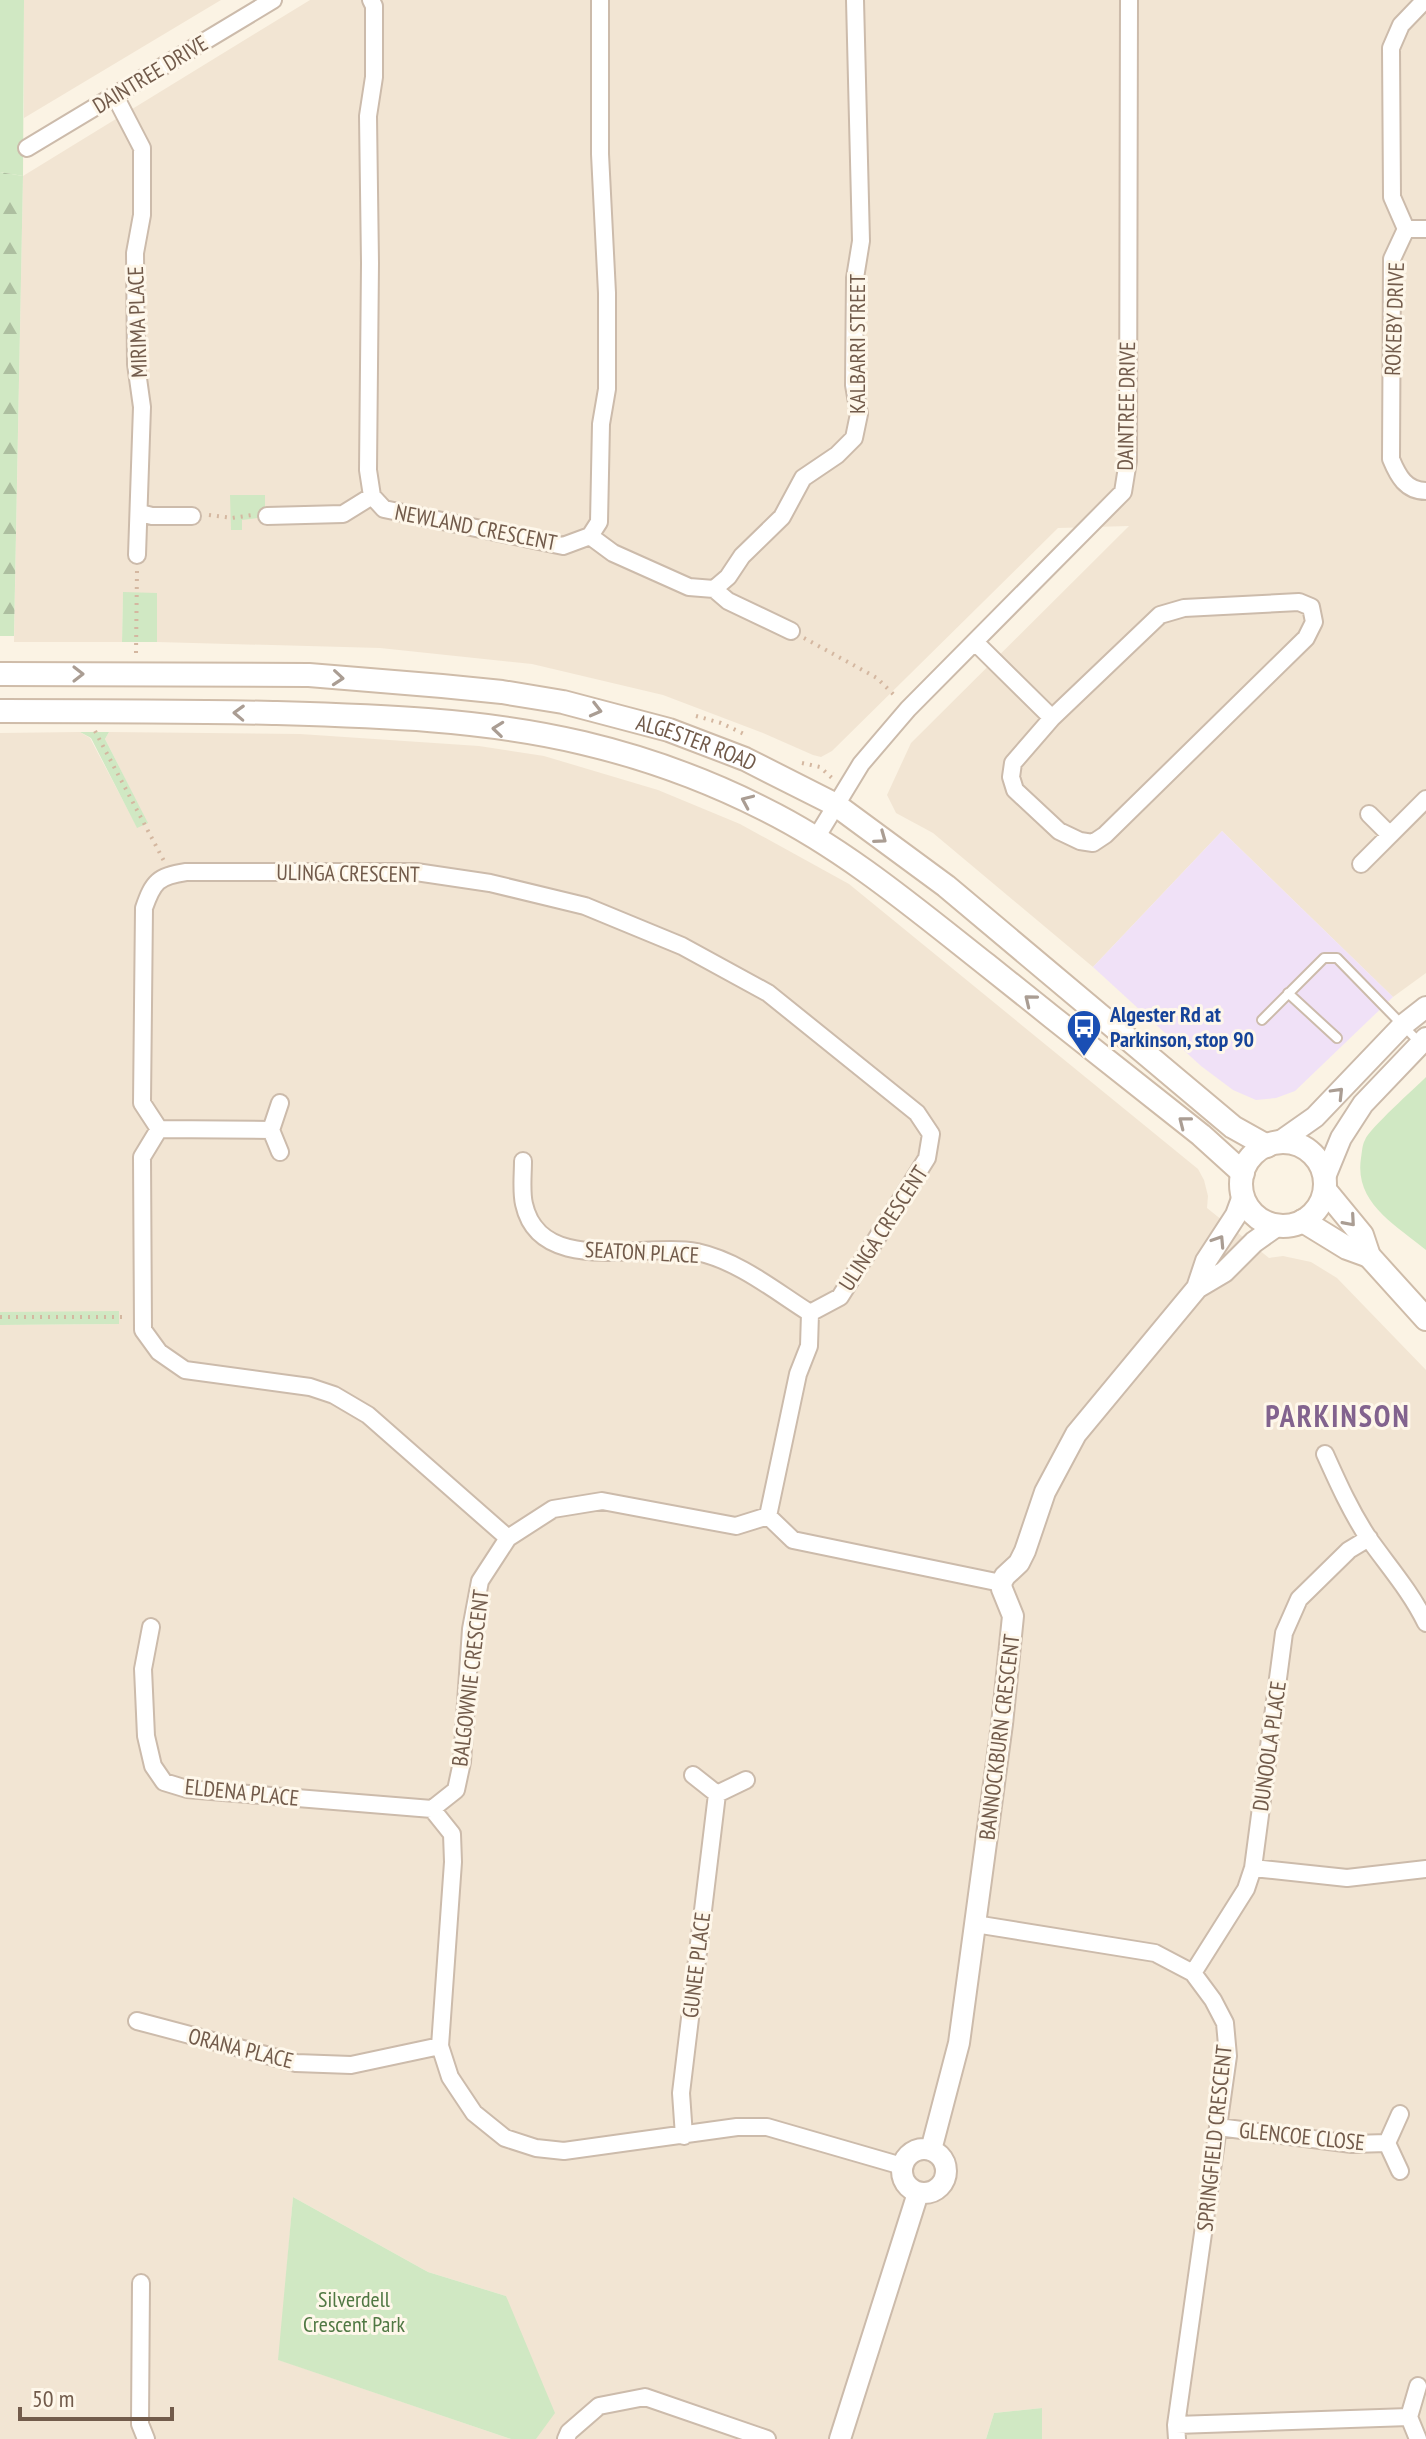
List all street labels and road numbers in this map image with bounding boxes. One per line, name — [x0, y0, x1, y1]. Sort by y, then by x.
street label: DAINTREE DRIVE — [87, 29, 213, 119]
street label: ROKEBY DRIVE — [1378, 262, 1410, 376]
street label: MIRIMA PLACE — [121, 266, 153, 378]
street label: KALBARRI STREET — [843, 274, 871, 414]
street label: DAINTREE DRIVE — [1111, 341, 1141, 471]
street label: NEWLAND CRESCENT — [393, 498, 560, 556]
street label: ALGESTER ROAD — [633, 708, 762, 777]
street label: ULINGA CRESCENT — [276, 858, 420, 888]
street label: ULINGA CRESCENT — [832, 1160, 934, 1296]
street label: SEATON PLACE — [584, 1235, 700, 1269]
street label: BALGOWNIE CRESCENT — [445, 1588, 495, 1768]
street label: BANNOCKBURN CRESCENT — [972, 1632, 1026, 1841]
street label: DUNOOLA PLACE — [1246, 1679, 1292, 1813]
street label: ELDENA PLACE — [184, 1772, 300, 1812]
street label: GUNEE PLACE — [676, 1911, 716, 2019]
street label: ORANA PLACE — [186, 2021, 296, 2075]
street label: SPRINGFIELD CRESCENT — [1190, 2043, 1238, 2233]
street label: GLENCOE CLOSE — [1238, 2115, 1366, 2157]

